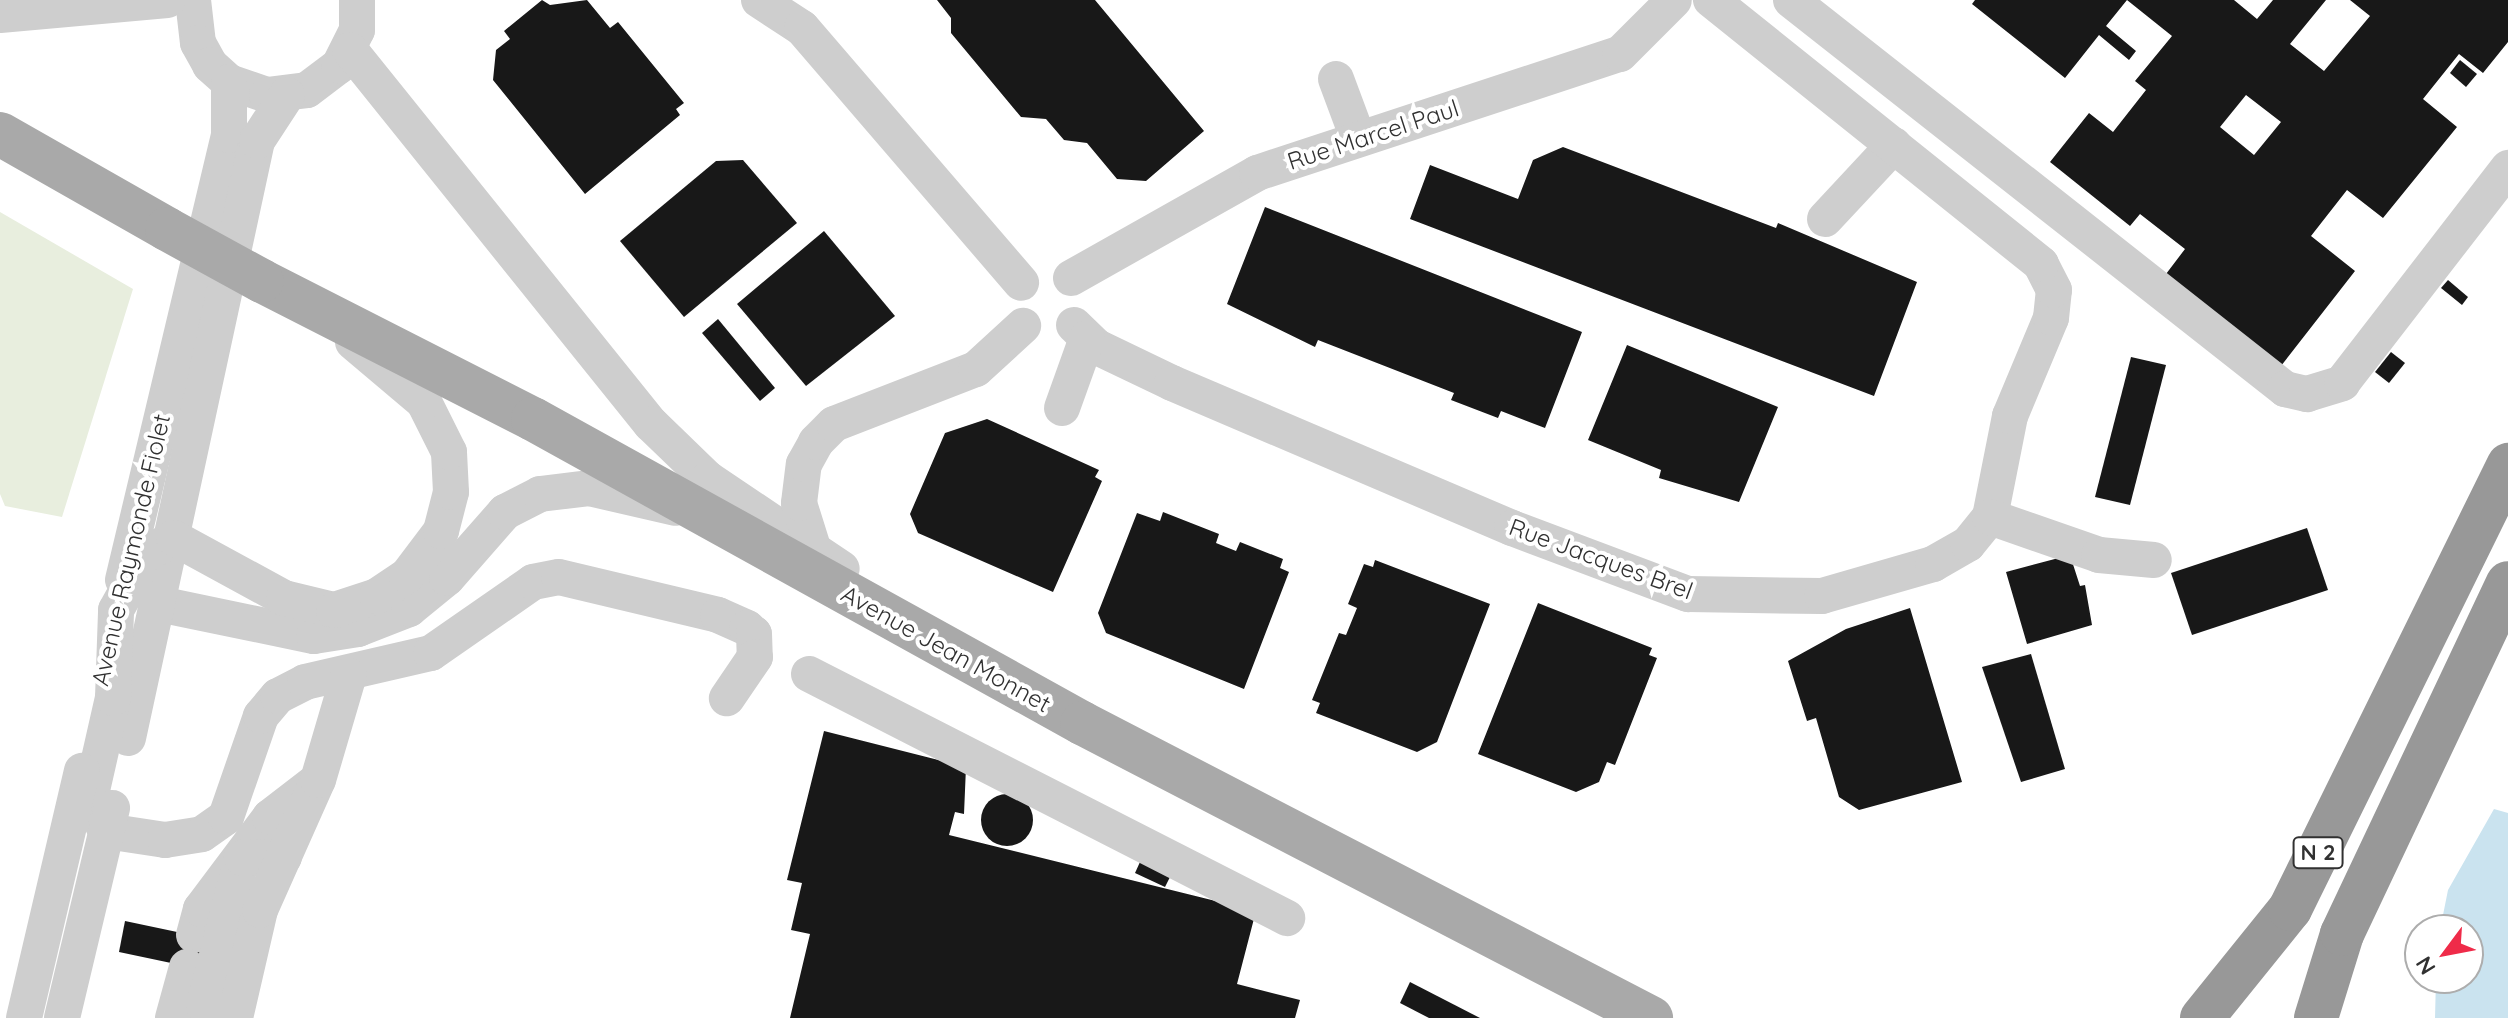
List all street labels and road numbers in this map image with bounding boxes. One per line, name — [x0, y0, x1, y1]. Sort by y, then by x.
street label: Rue Marcel Paul — [1284, 94, 1462, 176]
street label: Avenue Raymonde Fiolet — [86, 411, 176, 689]
street label: Rue Jacques Brel — [1505, 512, 1697, 606]
street label: Avenue Jean Monnet — [836, 579, 1056, 719]
road number: N 2 — [2292, 835, 2344, 871]

